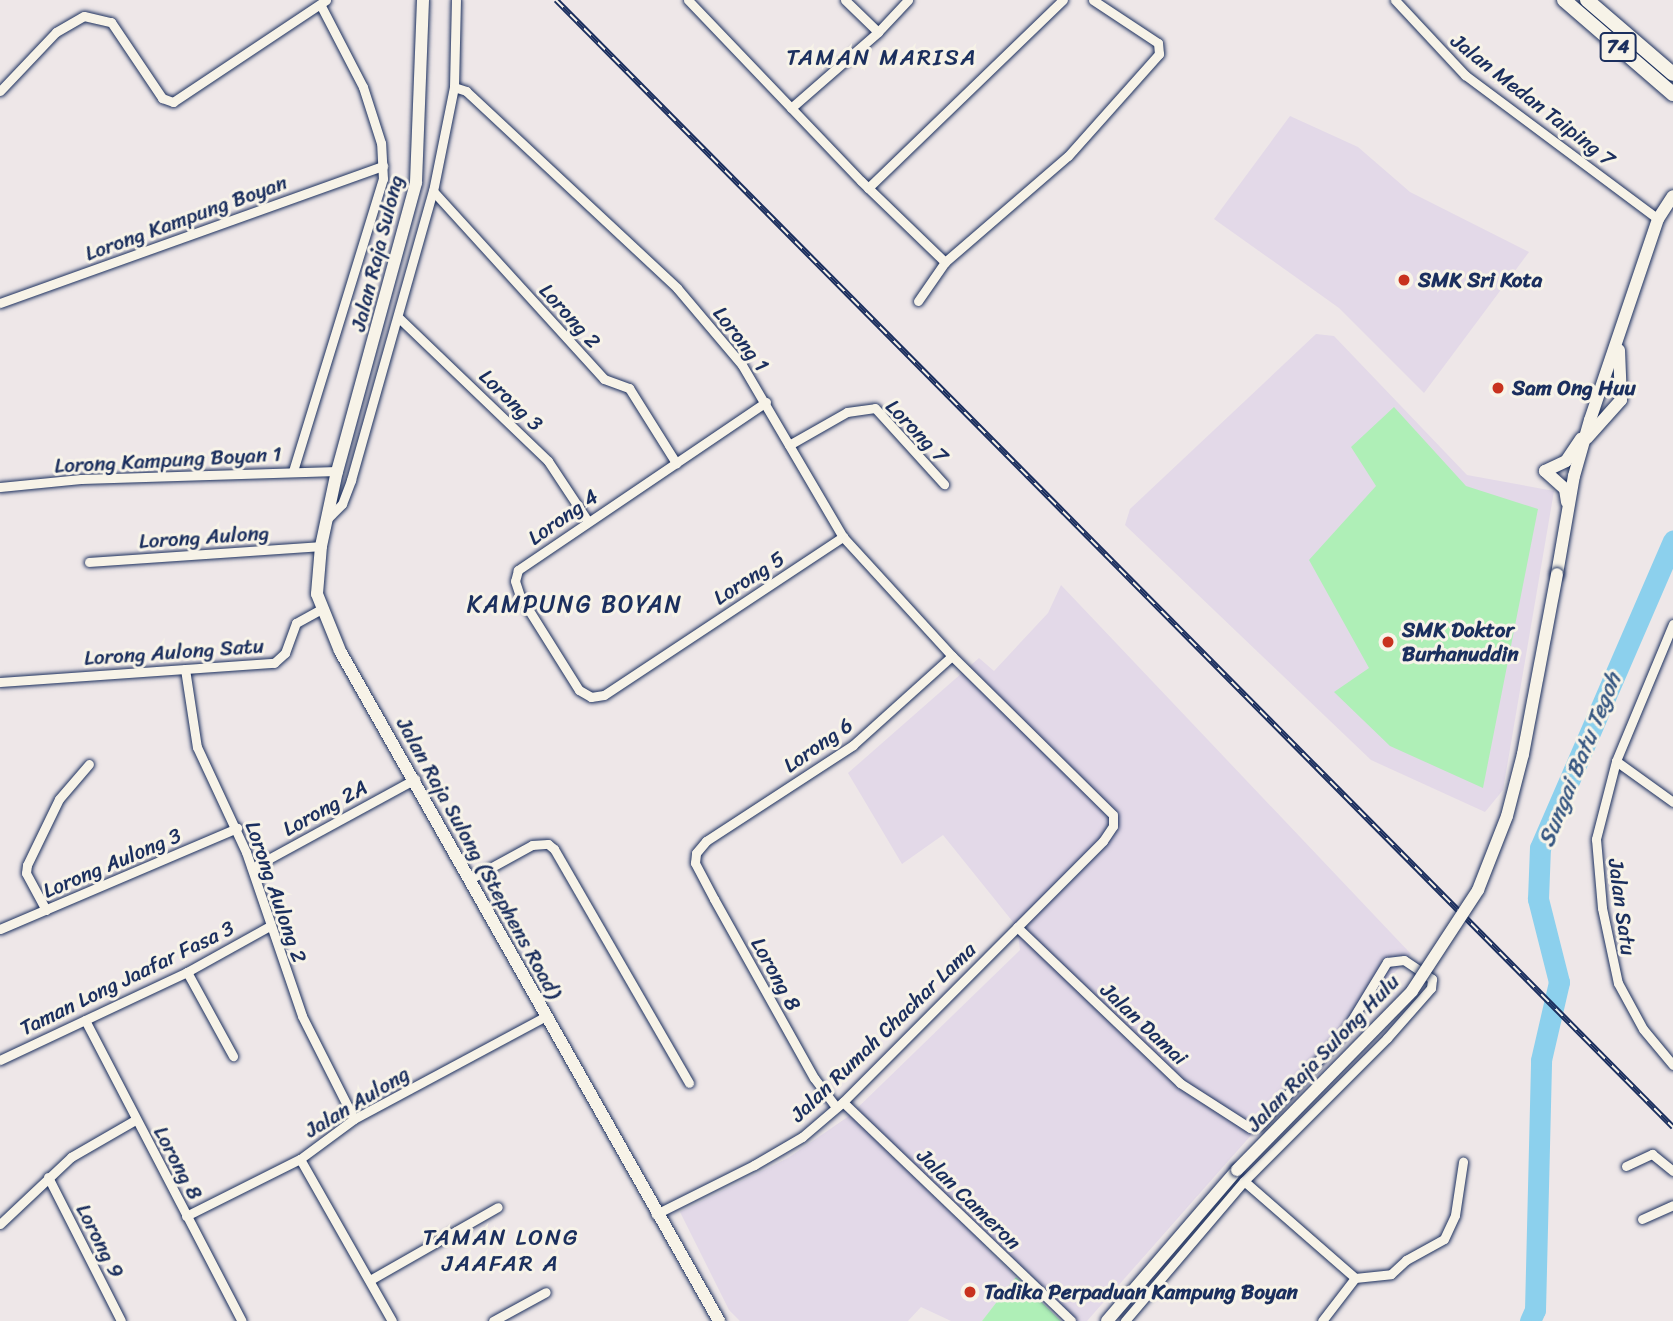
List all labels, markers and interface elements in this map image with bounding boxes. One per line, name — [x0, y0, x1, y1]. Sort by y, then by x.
street label: Jalan Medan Taiping 7 — [1445, 28, 1621, 172]
road number: 74 — [1599, 32, 1637, 62]
district label: TAMAN MARISA — [789, 44, 975, 72]
street label: Lorong Kampung Boyan — [82, 170, 290, 266]
street label: Jalan Raja Sulong — [345, 171, 409, 335]
place label: SMK Sri Kota — [1418, 267, 1543, 293]
marker: SMK Sri Kota — [1396, 272, 1412, 288]
street label: Lorong 2 — [534, 278, 606, 354]
street label: Lorong 1 — [708, 301, 774, 377]
street label: Lorong 3 — [474, 364, 548, 436]
place label: Sam Ong Huu — [1512, 375, 1636, 401]
marker: Sam Ong Huu — [1490, 380, 1506, 396]
street label: Lorong 7 — [880, 394, 954, 468]
street label: Lorong Kampung Boyan 1 — [54, 441, 282, 479]
street label: Lorong 4 — [523, 484, 603, 550]
street label: Lorong Aulong — [138, 520, 270, 554]
street label: Lorong 5 — [709, 546, 789, 610]
district label: KAMPUNG BOYAN — [468, 591, 682, 619]
place label: SMK Doktor Burhanuddin — [1402, 617, 1519, 667]
street label: Lorong Aulong Satu — [83, 633, 265, 671]
marker: SMK Doktor Burhanuddin — [1380, 634, 1396, 650]
water label: Sungai Batu Tegoh — [1532, 668, 1628, 852]
street label: Jalan Raja Sulong (Stephens Road) — [390, 712, 568, 1004]
street label: Lorong 6 — [778, 712, 858, 778]
street label: Lorong 2A — [278, 774, 372, 842]
street label: Lorong Aulong 2 — [240, 818, 312, 966]
street label: Lorong Aulong 3 — [39, 823, 185, 903]
street label: Jalan Satu — [1603, 857, 1641, 957]
street label: Taman Long Jaafar Fasa 3 — [16, 915, 238, 1041]
street label: Lorong 8 — [746, 933, 806, 1015]
street label: Jalan Rumah Chachar Lama — [785, 937, 981, 1127]
street label: Jalan Raja Sulong Hulu — [1240, 968, 1406, 1138]
street label: Jalan Damai — [1095, 978, 1193, 1070]
street label: Jalan Aulong — [300, 1061, 414, 1143]
street label: Lorong 8 — [148, 1122, 208, 1204]
street label: Jalan Cameron — [912, 1143, 1026, 1255]
street label: Lorong 9 — [71, 1200, 129, 1282]
district label: TAMAN LONG JAAFAR A — [423, 1224, 579, 1278]
place label: Tadika Perpaduan Kampung Boyan — [984, 1279, 1298, 1305]
marker: Tadika Perpaduan Kampung Boyan — [962, 1284, 978, 1300]

